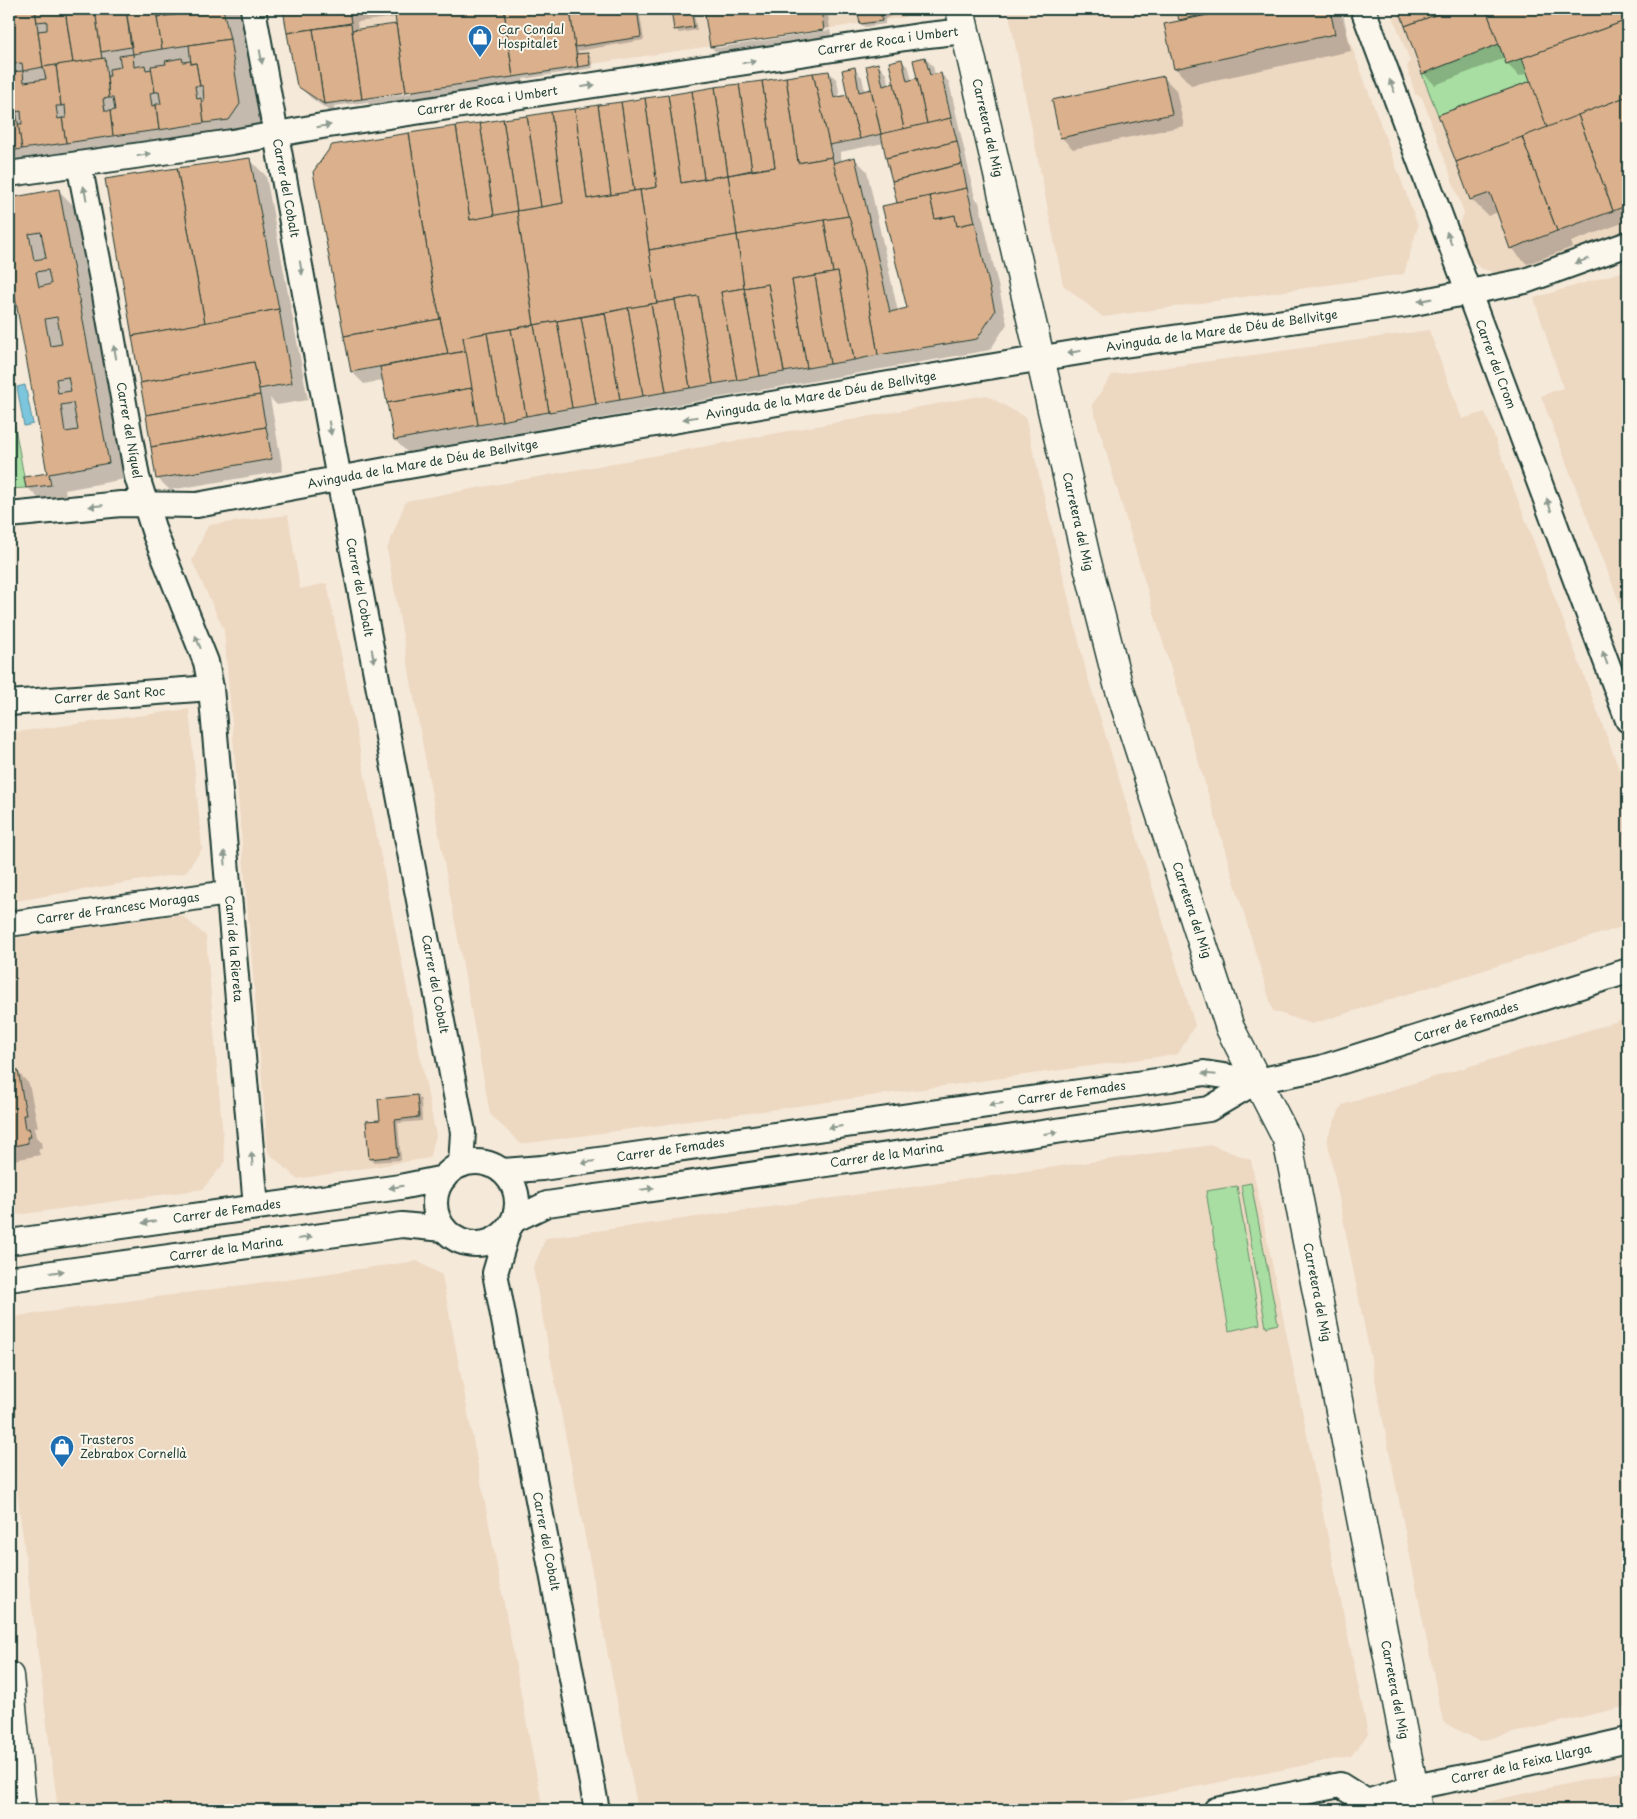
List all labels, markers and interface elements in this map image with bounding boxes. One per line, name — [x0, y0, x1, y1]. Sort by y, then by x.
place label: Car Condal Hospitalet — [498, 20, 564, 52]
street label: Carrer de Roca i Umbert — [816, 22, 959, 59]
shop icon: Car Condal Hospitalet — [467, 24, 493, 58]
one-way arrow — [258, 49, 266, 65]
one-way arrow — [741, 57, 757, 65]
street label: Carretera del Mig — [968, 77, 1008, 179]
one-way arrow — [1388, 78, 1396, 93]
street label: Carrer de Roca i Umbert — [416, 81, 559, 120]
one-way arrow — [580, 81, 596, 89]
one-way arrow — [316, 121, 332, 129]
street label: Carrer del Cobalt — [269, 137, 305, 239]
one-way arrow — [136, 150, 152, 158]
one-way arrow — [81, 185, 89, 200]
one-way arrow — [1445, 230, 1453, 245]
one-way arrow — [1575, 258, 1590, 265]
one-way arrow — [297, 261, 305, 277]
one-way arrow — [1417, 297, 1433, 305]
street label: Avinguda de la Mare de Déu de Bellvitge — [1104, 304, 1339, 356]
street label: Carrer del Crom — [1471, 317, 1521, 411]
one-way arrow — [111, 344, 119, 360]
one-way arrow — [1066, 349, 1082, 357]
street label: Avinguda de la Mare de Déu de Bellvitge — [704, 366, 938, 423]
street label: Carrer del Níquel — [112, 381, 147, 480]
one-way arrow — [681, 414, 697, 422]
one-way arrow — [327, 420, 335, 436]
street label: Avinguda de la Mare de Déu de Bellvitge — [306, 434, 540, 492]
street label: Carretera del Mig — [1059, 470, 1099, 573]
one-way arrow — [1545, 497, 1553, 512]
one-way arrow — [87, 503, 103, 511]
street label: Carrer del Cobalt — [342, 536, 379, 638]
one-way arrow — [194, 634, 202, 649]
one-way arrow — [369, 649, 377, 664]
one-way arrow — [1601, 650, 1608, 665]
street label: Carrer de Sant Roc — [54, 681, 166, 708]
one-way arrow — [220, 849, 228, 865]
street label: Carretera del Mig — [1168, 859, 1217, 960]
street label: Carrer de Francesc Moragas — [35, 887, 201, 928]
street label: Camí de la Riereta — [221, 895, 248, 1003]
street label: Carrer del Cobalt — [418, 933, 454, 1035]
street label: Carrer de Femades — [1411, 996, 1521, 1046]
one-way arrow — [1201, 1070, 1217, 1078]
street label: Carrer de Femades — [1016, 1075, 1127, 1109]
one-way arrow — [988, 1100, 1004, 1108]
one-way arrow — [827, 1123, 843, 1131]
one-way arrow — [1043, 1128, 1059, 1136]
street label: Carrer de Femades — [615, 1132, 726, 1165]
street label: Carrer de la Marina — [829, 1137, 945, 1171]
one-way arrow — [248, 1151, 256, 1167]
one-way arrow — [580, 1158, 596, 1166]
one-way arrow — [388, 1184, 404, 1192]
one-way arrow — [639, 1185, 655, 1193]
street label: Carrer de Femades — [172, 1194, 282, 1227]
one-way arrow — [140, 1219, 156, 1227]
street label: Carrer de la Marina — [168, 1231, 284, 1265]
one-way arrow — [297, 1234, 313, 1242]
street label: Carretera del Mig — [1299, 1241, 1336, 1343]
one-way arrow — [49, 1268, 65, 1276]
place label: Trasteros Zebrabox Cornellà — [80, 1430, 187, 1462]
shop icon: Trasteros Zebrabox Cornellà — [49, 1434, 75, 1468]
street label: Carrer del Cobalt — [529, 1490, 565, 1592]
street label: Carretera del Mig — [1377, 1639, 1414, 1741]
street label: Carrer de la Feixa Llarga — [1449, 1739, 1593, 1787]

